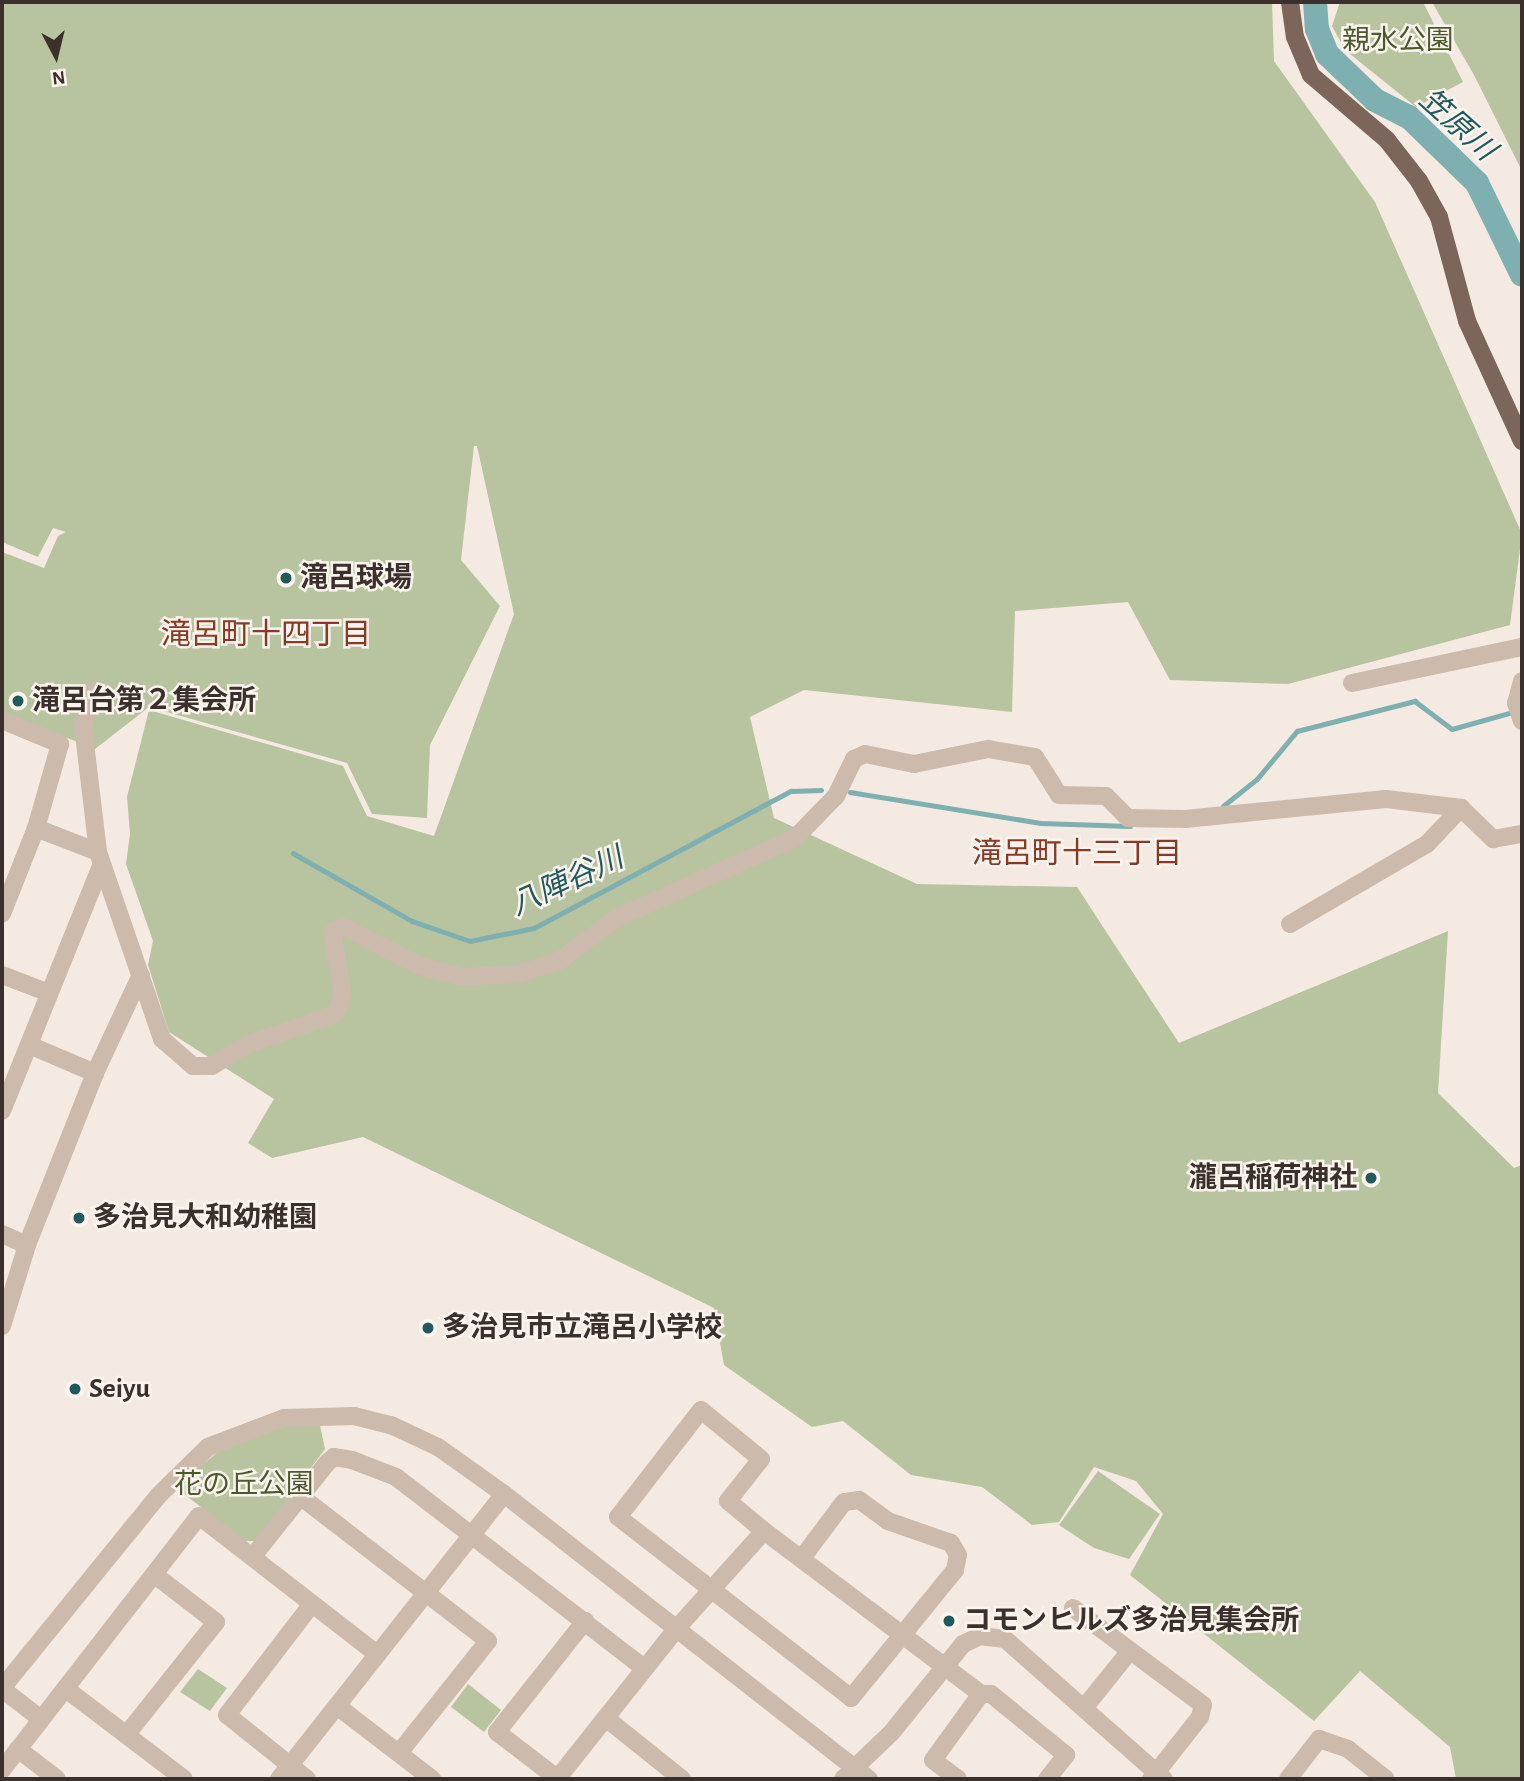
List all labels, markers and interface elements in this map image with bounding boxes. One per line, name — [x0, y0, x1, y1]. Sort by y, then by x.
north arrow — [21, 21, 91, 91]
park label: 親水公園 — [1342, 24, 1454, 58]
text: N — [51, 67, 66, 88]
water label: 笠原川 — [1412, 82, 1502, 168]
place label: 滝呂球場 — [300, 561, 412, 595]
marker: 滝呂球場 — [278, 570, 294, 586]
district label: 滝呂町十四丁目 — [161, 617, 371, 653]
place label: 滝呂台第２集会所 — [32, 684, 256, 718]
marker: 滝呂台第２集会所 — [10, 693, 26, 709]
district label: 滝呂町十三丁目 — [972, 836, 1182, 872]
water label: 八陣谷川 — [505, 840, 629, 924]
place label: 瀧呂稲荷神社 — [1189, 1161, 1357, 1195]
marker: 瀧呂稲荷神社 — [1363, 1170, 1379, 1186]
place label: 多治見大和幼稚園 — [93, 1201, 317, 1235]
marker: 多治見大和幼稚園 — [71, 1210, 87, 1226]
place label: 多治見市立滝呂小学校 — [442, 1311, 722, 1345]
marker: 多治見市立滝呂小学校 — [420, 1320, 436, 1336]
place label: Seiyu — [89, 1372, 150, 1406]
marker: Seiyu — [67, 1381, 83, 1397]
park label: 花の丘公園 — [174, 1468, 314, 1502]
place label: コモンヒルズ多治見集会所 — [963, 1604, 1299, 1638]
marker: コモンヒルズ多治見集会所 — [941, 1613, 957, 1629]

